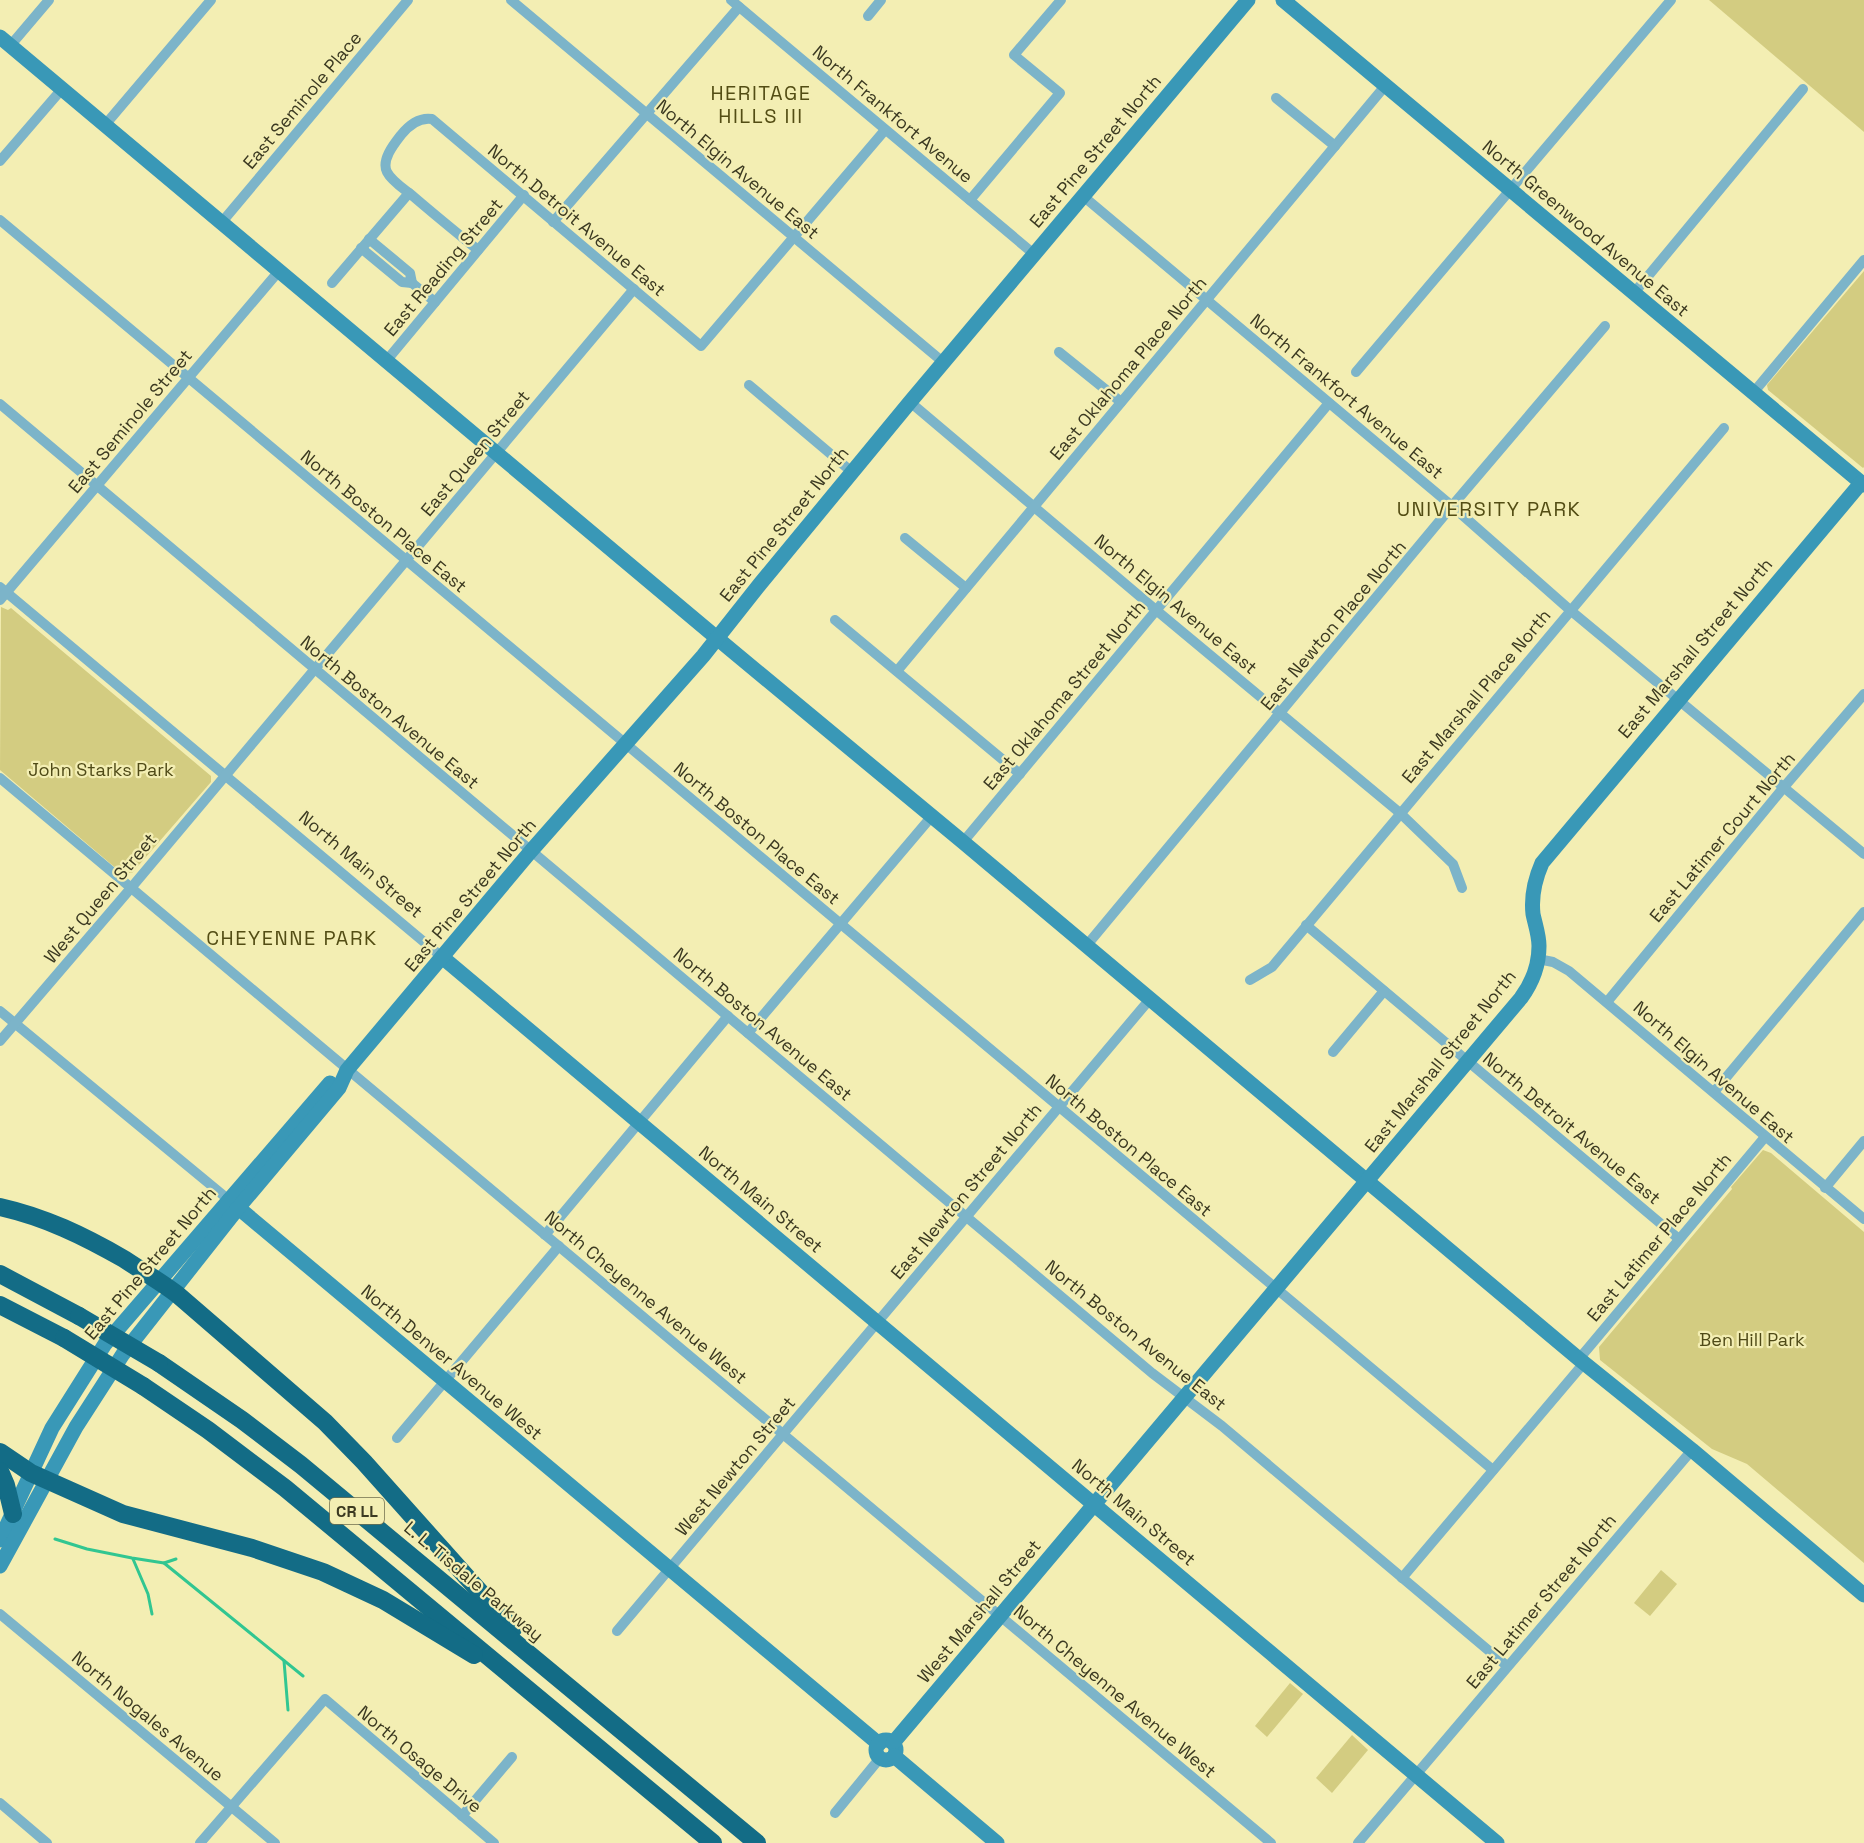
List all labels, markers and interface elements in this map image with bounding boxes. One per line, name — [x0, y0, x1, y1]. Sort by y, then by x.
street label: East Seminole Place — [238, 26, 366, 174]
street label: North Frankfort Avenue — [808, 40, 978, 188]
street label: East Pine Street North — [1024, 70, 1166, 232]
district label: HERITAGE HILLS III — [710, 80, 812, 129]
street label: North Elgin Avenue East — [652, 94, 824, 244]
street label: North Greenwood Avenue East — [1478, 135, 1694, 321]
street label: North Detroit Avenue East — [483, 139, 671, 301]
street label: East Reading Street — [379, 193, 507, 341]
street label: East Oklahoma Place North — [1045, 272, 1211, 464]
street label: North Frankfort Avenue East — [1246, 308, 1448, 484]
street label: East Seminole Street — [63, 344, 197, 498]
street label: East Queen Street — [416, 385, 534, 521]
street label: East Pine Street North — [714, 442, 854, 606]
street label: North Boston Place East — [296, 445, 472, 597]
district label: UNIVERSITY PARK — [1397, 496, 1581, 522]
street label: North Elgin Avenue East — [1090, 529, 1262, 679]
street label: East Newton Place North — [1255, 535, 1411, 715]
street label: East Marshall Street North — [1613, 553, 1777, 743]
street label: East Oklahoma Street North — [978, 595, 1150, 795]
street label: East Marshall Place North — [1396, 604, 1556, 788]
street label: North Boston Avenue East — [296, 630, 484, 794]
street label: East Latimer Court North — [1644, 747, 1800, 927]
street label: North Boston Place East — [669, 757, 845, 909]
park label: John Starks Park — [28, 758, 174, 781]
street label: North Main Street — [294, 805, 428, 923]
street label: East Pine Street North — [399, 814, 541, 976]
street label: West Queen Street — [39, 828, 161, 968]
district label: CHEYENNE PARK — [206, 925, 378, 951]
street label: North Boston Avenue East — [669, 942, 857, 1106]
street label: East Marshall Street North — [1359, 965, 1521, 1157]
street label: North Elgin Avenue East — [1629, 996, 1799, 1148]
street label: North Detroit Avenue East — [1478, 1047, 1666, 1209]
street label: North Boston Place East — [1041, 1069, 1217, 1221]
street label: East Newton Street North — [886, 1098, 1046, 1284]
street label: North Main Street — [694, 1140, 828, 1258]
street label: East Latimer Place North — [1582, 1148, 1736, 1326]
street label: East Pine Street North — [79, 1182, 221, 1344]
street label: North Cheyenne Avenue West — [540, 1205, 752, 1389]
street label: North Boston Avenue East — [1041, 1255, 1231, 1415]
street label: North Denver Avenue West — [356, 1279, 548, 1445]
park label: Ben Hill Park — [1699, 1328, 1805, 1351]
street label: West Newton Street — [670, 1392, 800, 1540]
street label: North Main Street — [1067, 1453, 1201, 1571]
road number: CR LL — [330, 1498, 384, 1524]
street label: East Latimer Street North — [1461, 1509, 1621, 1693]
street label: L. L. Tisdale Parkway — [400, 1516, 548, 1646]
street label: West Marshall Street — [912, 1535, 1046, 1687]
street label: North Cheyenne Avenue West — [1009, 1599, 1221, 1783]
street label: North Nogales Avenue — [67, 1646, 229, 1786]
street label: North Osage Drive — [353, 1700, 487, 1818]

